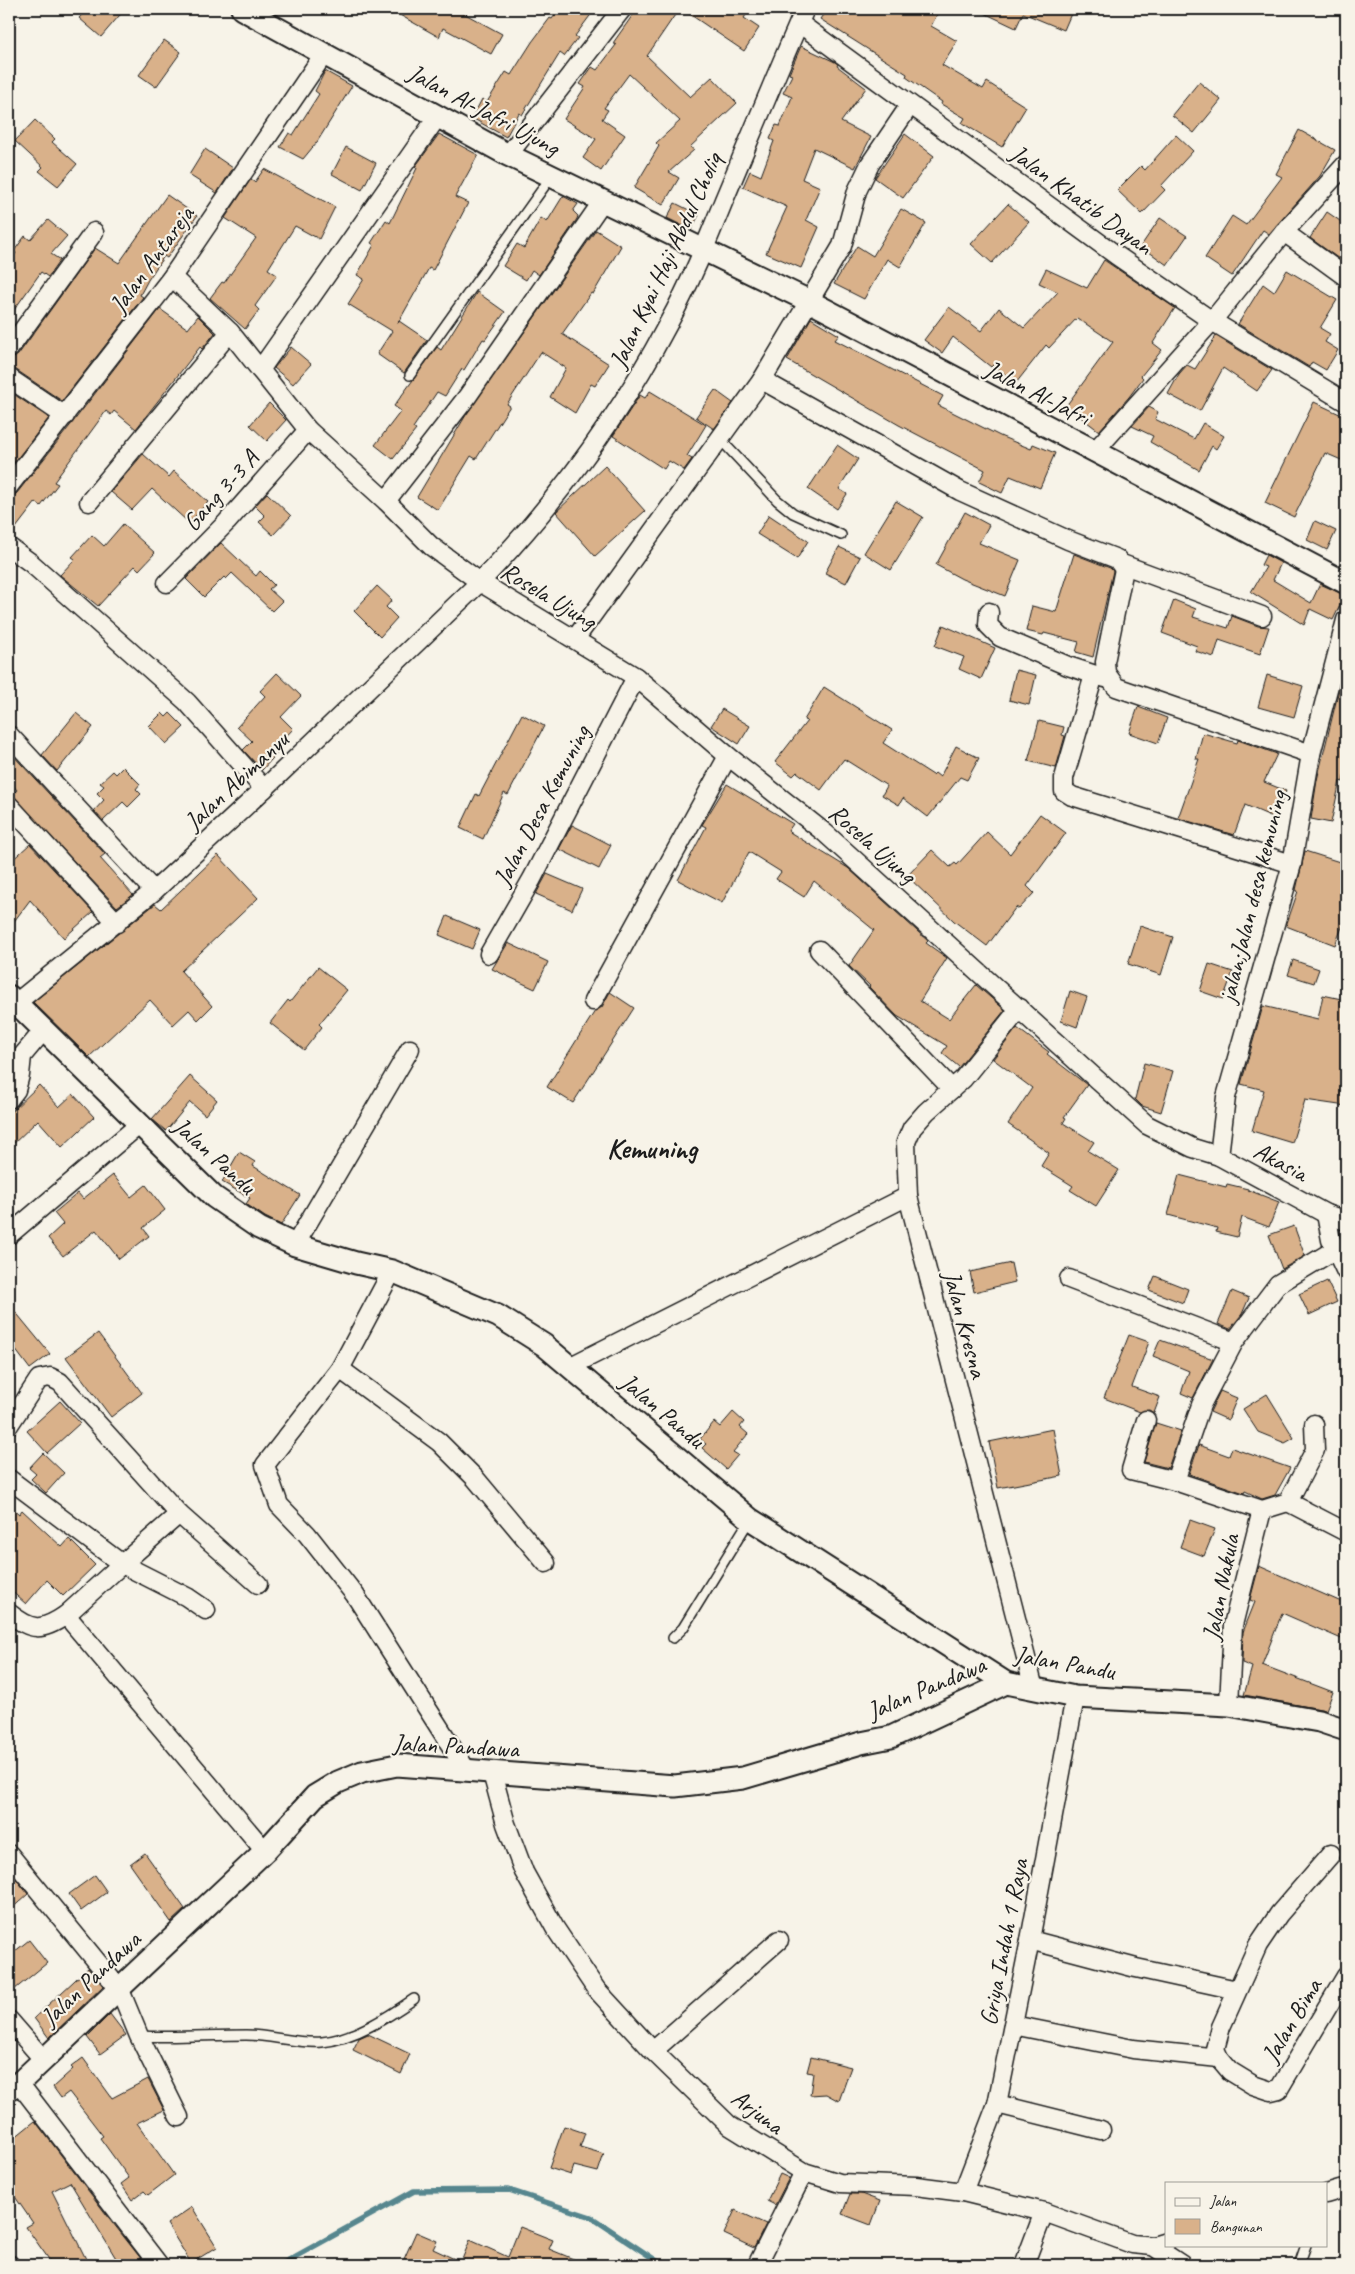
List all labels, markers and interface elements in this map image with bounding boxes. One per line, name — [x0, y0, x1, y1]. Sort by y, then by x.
street label: Jalan Al-Jafri Ujung — [402, 56, 566, 164]
street label: Jalan Khatib Dayan — [1003, 137, 1160, 263]
street label: Jalan Kyai Haji Abdul Choliq — [602, 146, 731, 374]
street label: Jalan Antareja — [102, 198, 202, 320]
street label: Jalan Al-Jafri — [979, 352, 1099, 435]
street label: Gang 3-3 A — [176, 442, 267, 538]
street label: Rosela Ujung — [495, 555, 604, 638]
street label: Jalan Desa Kemuning — [486, 719, 598, 892]
street label: Jalan Abimanyu — [177, 723, 297, 838]
street label: jalan;Jalan desa kemuning — [1211, 785, 1295, 1007]
street label: Rosela Ujung — [822, 797, 924, 892]
street label: Jalan Pandu — [165, 1109, 264, 1203]
district label: Kemuning — [607, 1131, 699, 1166]
street label: Akasia — [1248, 1135, 1315, 1190]
street label: Jalan Kresna — [935, 1266, 995, 1383]
street label: Jalan Pandu — [613, 1365, 713, 1457]
street label: Jalan Nakula — [1195, 1530, 1247, 1644]
street label: Jalan Pandu — [1011, 1638, 1119, 1688]
street label: Jalan Pandawa — [861, 1648, 992, 1728]
street label: Jalan Pandawa — [391, 1727, 521, 1765]
street label: Griya Indah 1 Raya — [972, 1854, 1036, 2028]
street label: Jalan Pandawa — [33, 1923, 149, 2034]
street label: Jalan Bima — [1254, 1971, 1330, 2069]
street label: Arjuna — [725, 2082, 791, 2143]
legend — [1165, 2182, 1328, 2246]
text: Jalan — [1209, 2192, 1237, 2211]
text: Bangunan — [1210, 2218, 1263, 2237]

